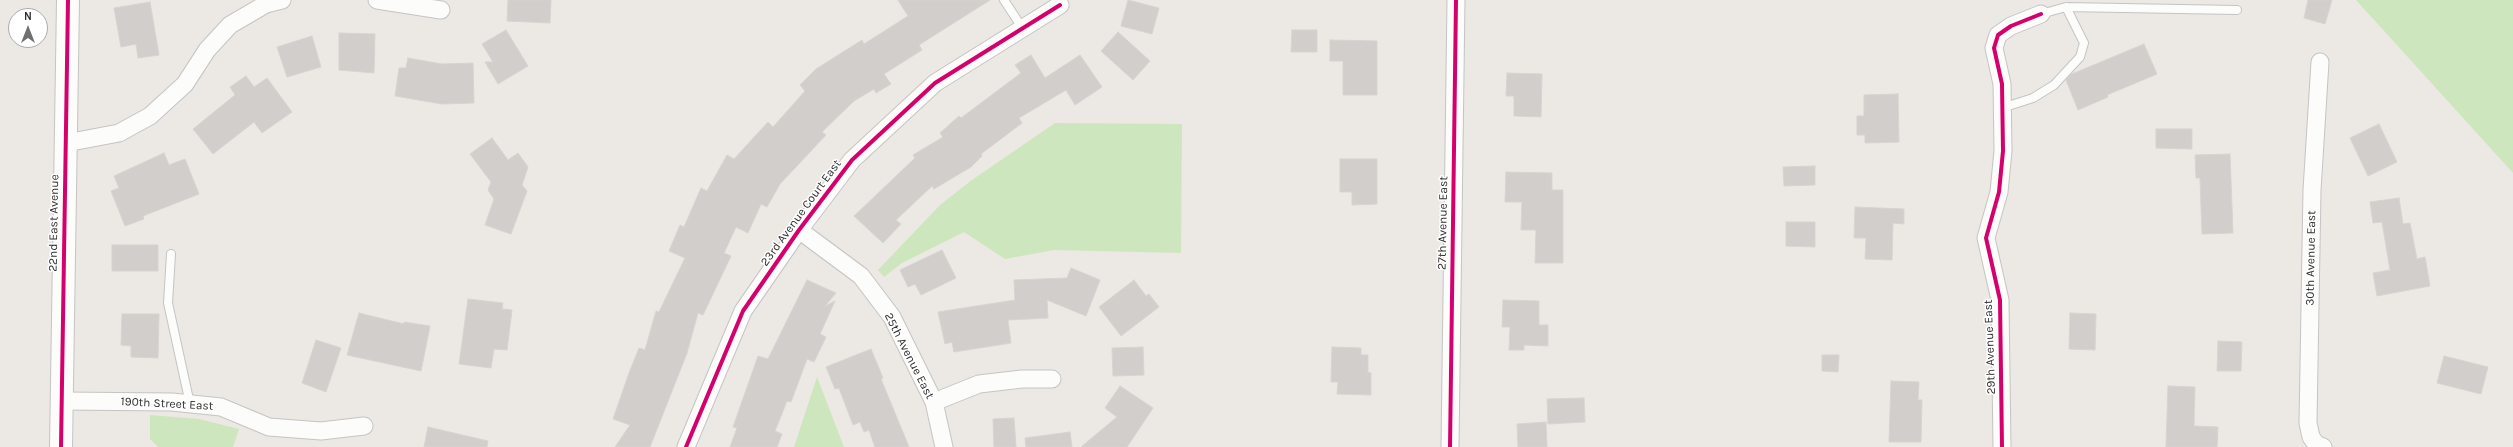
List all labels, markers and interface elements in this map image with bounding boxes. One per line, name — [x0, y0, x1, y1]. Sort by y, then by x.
north arrow — [8, 8, 48, 48]
text: N — [24, 10, 32, 23]
street label: 23rd Avenue Court East — [758, 157, 844, 269]
street label: 22nd East Avenue — [46, 174, 62, 272]
street label: 27th Avenue East — [1435, 176, 1451, 270]
street label: 30th Avenue East — [2303, 210, 2319, 306]
street label: 29th Avenue East — [1981, 299, 1999, 395]
street label: 25th Avenue East — [881, 310, 937, 402]
street label: 190th Street East — [120, 394, 214, 414]

